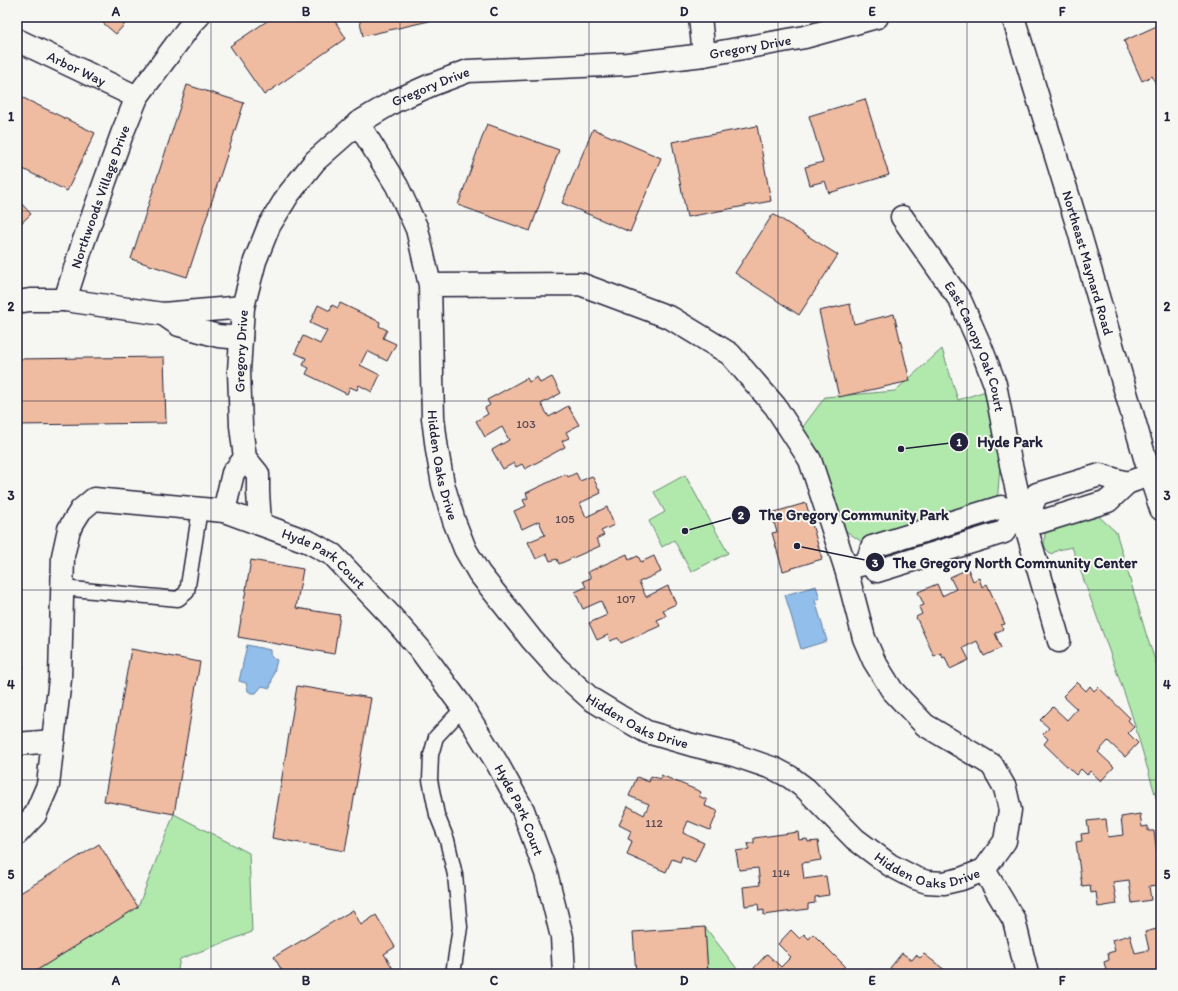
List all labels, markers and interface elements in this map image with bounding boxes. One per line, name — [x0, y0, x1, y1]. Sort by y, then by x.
text: A — [111, 4, 121, 19]
text: B — [302, 4, 311, 19]
text: C — [490, 4, 499, 19]
text: D — [680, 4, 689, 19]
text: E — [868, 4, 876, 19]
text: F — [1059, 4, 1066, 19]
street label: Gregory Drive — [708, 31, 793, 62]
street label: Arbor Way — [44, 47, 109, 90]
street label: Gregory Drive — [389, 63, 472, 110]
text: 1 — [8, 109, 14, 124]
text: 1 — [1164, 109, 1170, 124]
street label: Northwoods Village Drive — [67, 122, 133, 271]
street label: Northeast Maynard Road — [1059, 188, 1117, 337]
street label: East Canopy Oak Court — [941, 278, 1009, 413]
text: 2 — [8, 299, 15, 314]
text: 2 — [1164, 299, 1171, 314]
street label: Gregory Drive — [230, 309, 251, 393]
street label: Hidden Oaks Drive — [424, 410, 462, 522]
house number: 103 — [516, 417, 536, 431]
callout: Hyde Park — [949, 428, 1050, 455]
text: Hyde Park — [977, 433, 1043, 452]
text: 1 — [956, 435, 962, 449]
text: 3 — [7, 488, 15, 503]
text: 3 — [1163, 488, 1171, 503]
callout: The Gregory Community Park — [731, 501, 957, 528]
text: The Gregory Community Park — [758, 506, 949, 525]
text: 2 — [738, 508, 745, 522]
house number: 105 — [555, 512, 575, 526]
street label: Hyde Park Court — [280, 524, 369, 592]
callout: The Gregory North Community Center — [865, 549, 1146, 576]
text: The Gregory North Community Center — [892, 554, 1138, 573]
text: 3 — [872, 556, 879, 570]
house number: 107 — [617, 592, 635, 606]
text: 4 — [7, 677, 15, 692]
text: 4 — [1163, 677, 1171, 692]
street label: Hidden Oaks Drive — [583, 690, 691, 752]
street label: Hyde Park Court — [491, 761, 547, 858]
house number: 112 — [645, 816, 663, 830]
street label: Hidden Oaks Drive — [871, 848, 983, 892]
house number: 114 — [772, 866, 790, 880]
text: 5 — [8, 867, 15, 882]
text: 5 — [1164, 867, 1171, 882]
text: A — [111, 973, 121, 988]
text: B — [302, 973, 311, 988]
text: C — [490, 973, 499, 988]
text: D — [680, 973, 689, 988]
text: E — [868, 973, 876, 988]
text: F — [1059, 973, 1066, 988]

